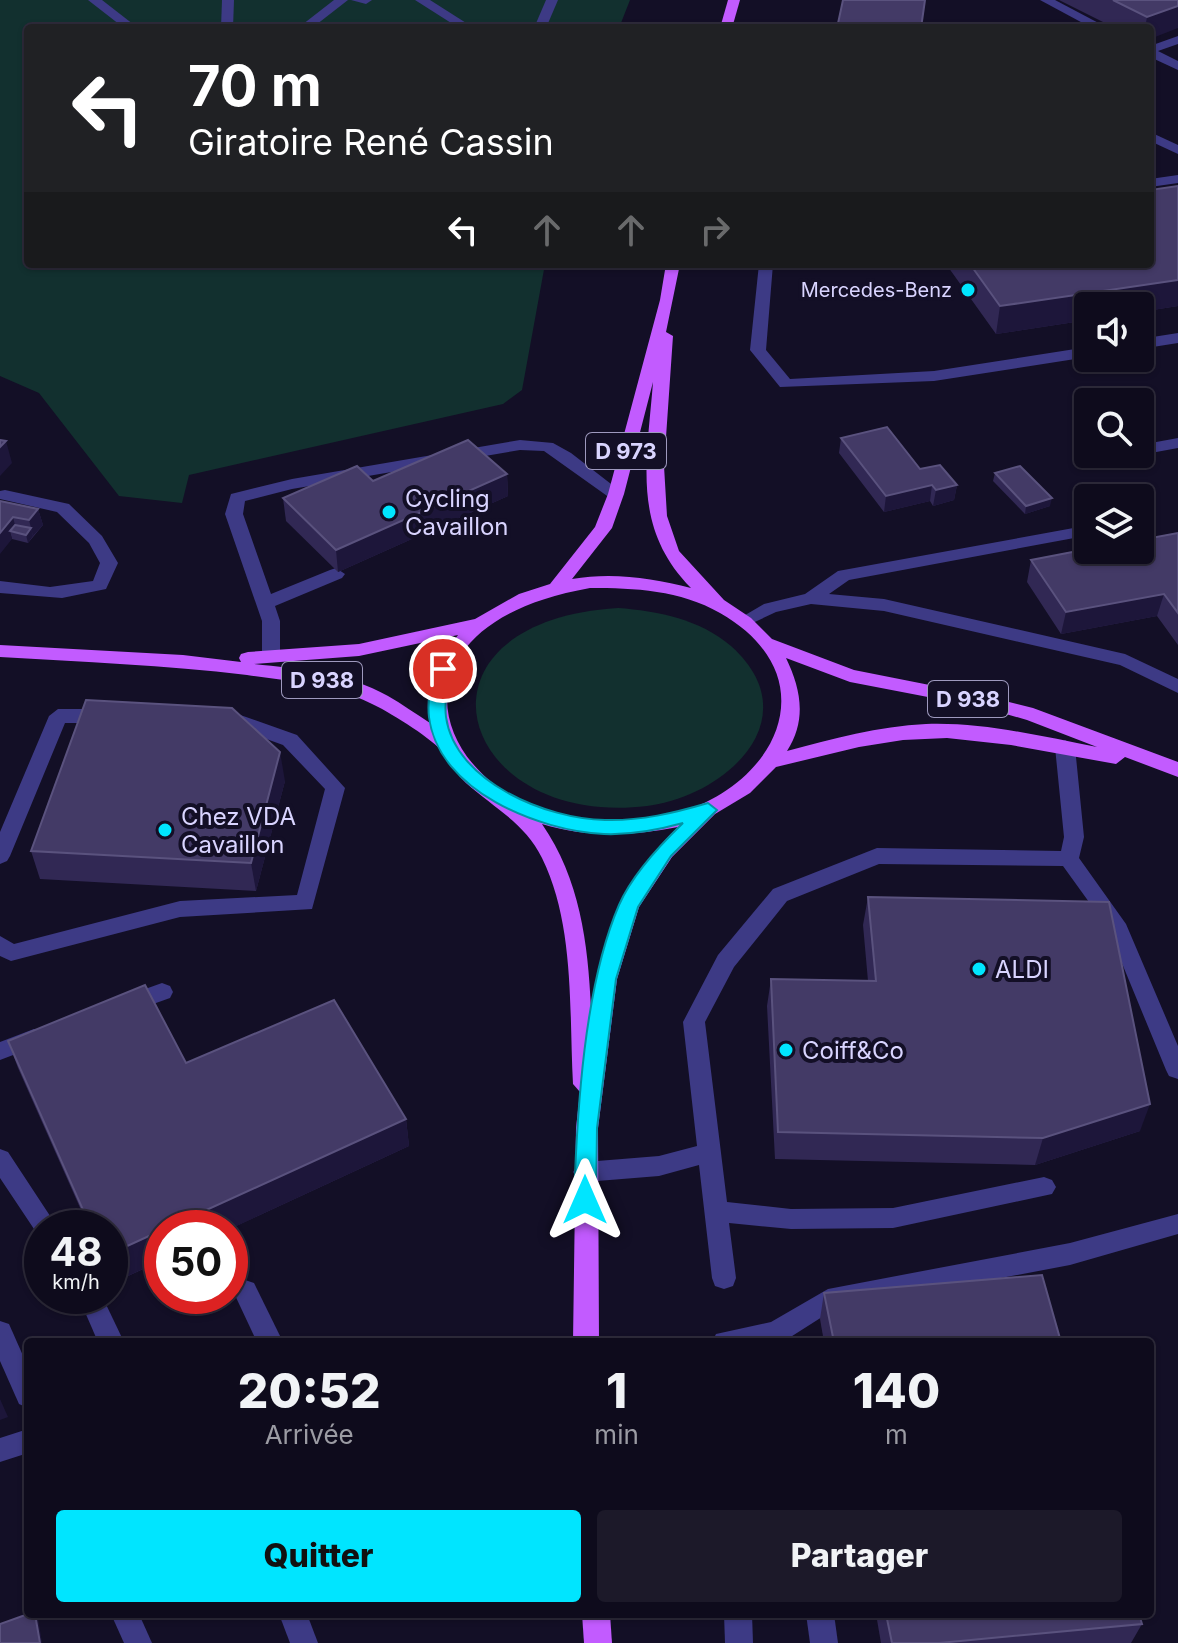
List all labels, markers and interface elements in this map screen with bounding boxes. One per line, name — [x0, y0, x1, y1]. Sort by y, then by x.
text: 70 m — [188, 52, 322, 120]
icon: left — [56, 56, 160, 160]
text: Giratoire René Cassin — [188, 120, 554, 164]
icon: left — [441, 208, 485, 252]
icon: ahead — [525, 208, 569, 252]
icon: ahead — [609, 208, 653, 252]
icon: right — [693, 208, 737, 252]
place label: Mercedes-Benz — [801, 278, 952, 302]
marker: Mercedes-Benz — [959, 281, 977, 299]
map controls — [1074, 292, 1154, 564]
button: sound — [1074, 292, 1154, 372]
button: search — [1074, 388, 1154, 468]
road number: D 973 — [586, 433, 666, 469]
place label: Cycling Cavaillon — [405, 484, 509, 541]
button: layers — [1074, 484, 1154, 564]
marker: Cycling Cavaillon — [380, 503, 398, 521]
pin — [409, 635, 477, 703]
icon: arrive — [421, 647, 465, 691]
road number: D 938 — [282, 662, 362, 698]
road number: D 938 — [928, 681, 1008, 717]
place label: Chez VDA Cavaillon — [181, 802, 296, 859]
marker: Chez VDA Cavaillon — [156, 821, 174, 839]
place label: ALDI — [995, 955, 1049, 984]
marker: ALDI — [970, 960, 988, 978]
place label: Coiff&Co — [802, 1036, 904, 1065]
marker: Coiff&Co — [777, 1041, 795, 1059]
position arrow — [543, 1158, 627, 1242]
speed limit sign: 50 — [144, 1210, 248, 1314]
text: 48 — [49, 1227, 103, 1276]
text: km/h — [52, 1270, 100, 1294]
text: 20:52 — [238, 1361, 381, 1420]
text: 1 — [606, 1361, 627, 1420]
text: 140 — [853, 1361, 940, 1420]
text: Arrivée — [265, 1419, 354, 1450]
text: min — [594, 1419, 639, 1450]
text: m — [885, 1419, 908, 1450]
button: Quitter — [56, 1510, 581, 1602]
button: Partager — [597, 1510, 1122, 1602]

